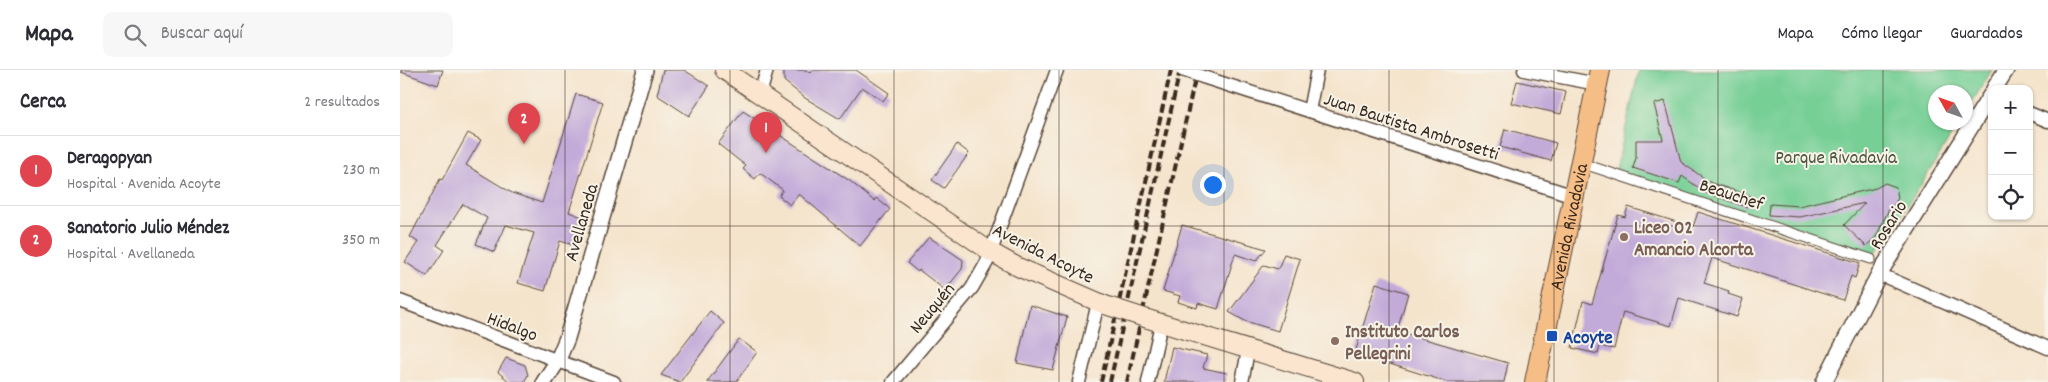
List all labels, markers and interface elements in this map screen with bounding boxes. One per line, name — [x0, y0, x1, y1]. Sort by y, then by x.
search box — [103, 12, 453, 57]
text: Mapa — [25, 18, 73, 52]
icon: search — [121, 21, 149, 49]
text: Buscar aquí — [161, 21, 243, 48]
text: Mapa — [1777, 22, 1813, 47]
text: Cómo llegar — [1841, 22, 1922, 47]
text: Guardados — [1950, 22, 2023, 47]
north arrow — [1928, 85, 1973, 130]
map controls — [1988, 85, 2033, 220]
button: + — [1988, 85, 2033, 130]
street label: Juan Bautista Ambrosetti — [1320, 87, 1503, 170]
text: Cerca — [20, 88, 66, 118]
text: 2 resultados — [304, 91, 380, 114]
pin: 2 — [508, 103, 540, 144]
pin: 1 — [750, 112, 782, 153]
button: − — [1988, 130, 2033, 175]
text: Deragopyan — [67, 146, 152, 173]
park label: Parque Rivadavia — [1775, 146, 1898, 173]
text: 1 — [34, 159, 38, 182]
text: 230 m — [343, 159, 380, 182]
street label: Avenida Rivadavia — [1544, 160, 1597, 293]
your location — [1200, 172, 1226, 198]
text: Hospital · Avenida Acoyte — [67, 173, 221, 196]
street label: Beauchef — [1695, 173, 1768, 220]
button: locate — [1988, 175, 2033, 220]
street label: Avellaneda — [559, 180, 608, 265]
street label: Rosario — [1864, 196, 1916, 256]
text: Sanatorio Julio Méndez — [67, 216, 229, 243]
place label: Liceo 02 Amancio Alcorta — [1634, 216, 1754, 265]
street label: Avenida Acoyte — [987, 218, 1098, 292]
text: 2 — [33, 229, 40, 252]
text: 350 m — [342, 229, 380, 252]
marker: Liceo 02 Amancio Alcorta — [1618, 231, 1630, 243]
text: Hospital · Avellaneda — [67, 243, 195, 266]
street label: Neuquén — [904, 278, 963, 341]
street label: Hidalgo — [482, 306, 541, 350]
place label: Instituto Carlos Pellegrini — [1345, 320, 1460, 369]
place label: Acoyte — [1563, 326, 1613, 353]
marker: Acoyte — [1545, 329, 1559, 343]
marker: Instituto Carlos Pellegrini — [1329, 335, 1341, 347]

